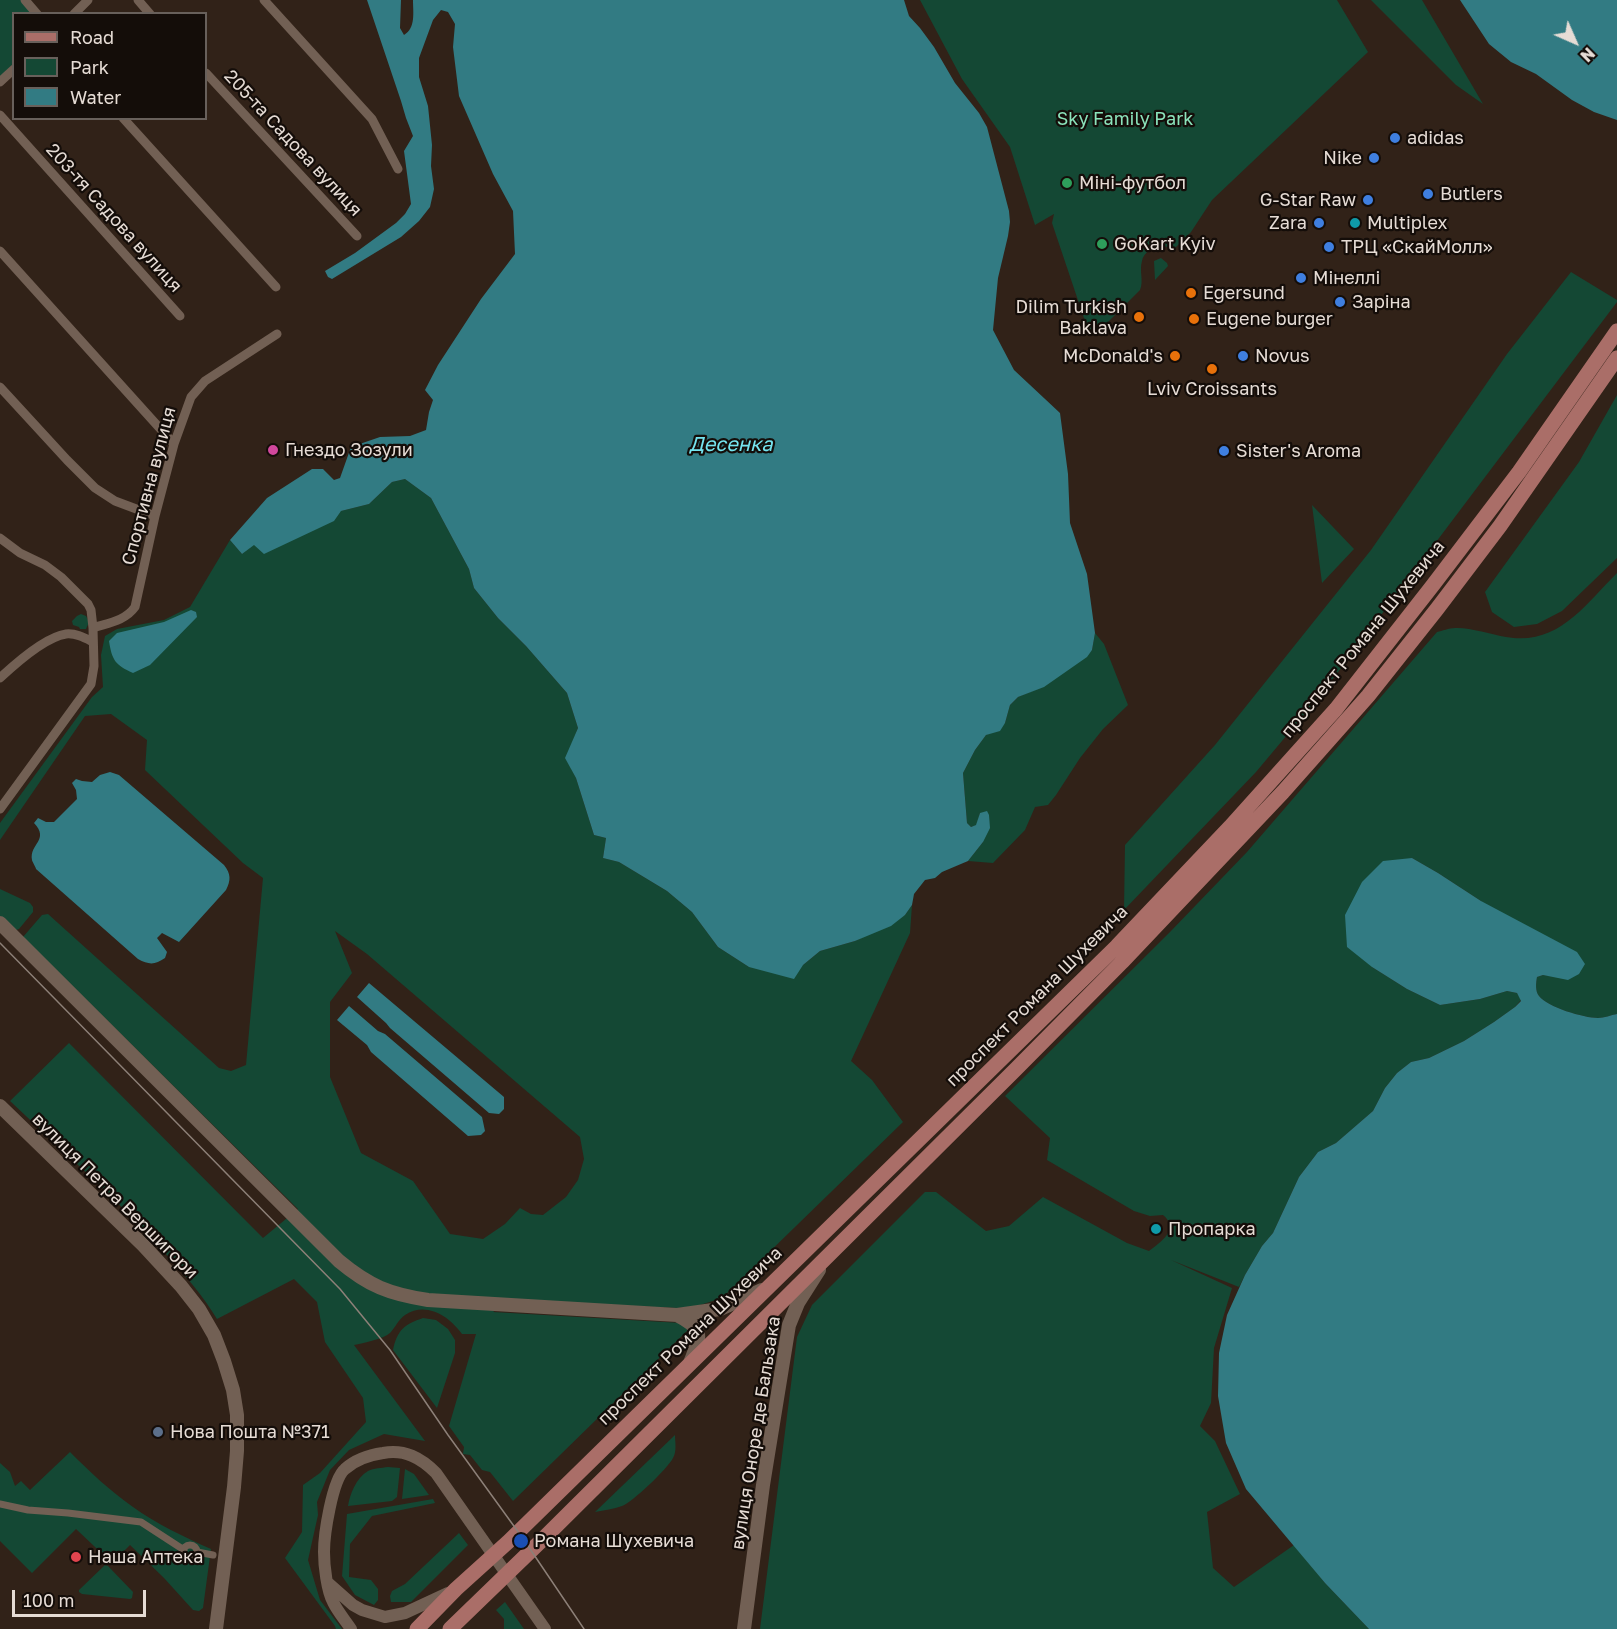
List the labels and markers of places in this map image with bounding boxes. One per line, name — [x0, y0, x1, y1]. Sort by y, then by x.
place label: adidas — [1407, 127, 1464, 149]
marker: adidas — [1388, 131, 1402, 145]
place label: Nike — [1323, 147, 1362, 169]
marker: Nike — [1367, 151, 1381, 165]
place label: Міні-футбол — [1079, 172, 1186, 194]
marker: Міні-футбол — [1060, 176, 1074, 190]
place label: Butlers — [1440, 183, 1503, 205]
marker: Butlers — [1421, 187, 1435, 201]
place label: G-Star Raw — [1260, 189, 1356, 211]
marker: G-Star Raw — [1361, 193, 1375, 207]
place label: Zara — [1269, 212, 1307, 234]
place label: Multiplex — [1367, 212, 1447, 234]
marker: Zara — [1312, 216, 1326, 230]
marker: Multiplex — [1348, 216, 1362, 230]
place label: GoKart Kyiv — [1114, 233, 1216, 255]
place label: ТРЦ «СкайМолл» — [1341, 236, 1493, 258]
marker: GoKart Kyiv — [1095, 237, 1109, 251]
marker: ТРЦ «СкайМолл» — [1322, 240, 1336, 254]
place label: Мінеллі — [1313, 267, 1380, 289]
marker: Мінеллі — [1294, 271, 1308, 285]
place label: Egersund — [1203, 282, 1285, 304]
marker: Egersund — [1184, 286, 1198, 300]
place label: Заріна — [1352, 291, 1411, 313]
marker: Заріна — [1333, 295, 1347, 309]
place label: Dilim Turkish Baklava — [1016, 296, 1127, 338]
place label: Eugene burger — [1206, 308, 1333, 330]
marker: Dilim Turkish Baklava — [1132, 310, 1146, 324]
marker: Eugene burger — [1187, 312, 1201, 326]
place label: McDonald's — [1063, 345, 1163, 367]
place label: Novus — [1255, 345, 1310, 367]
marker: McDonald's — [1168, 349, 1182, 363]
marker: Novus — [1236, 349, 1250, 363]
marker: Lviv Croissants — [1205, 362, 1219, 376]
place label: Lviv Croissants — [1147, 378, 1277, 400]
place label: Гнездо Зозули — [285, 439, 413, 461]
place label: Sister's Aroma — [1236, 440, 1361, 462]
marker: Гнездо Зозули — [266, 443, 280, 457]
marker: Sister's Aroma — [1217, 444, 1231, 458]
place label: Пропарка — [1168, 1218, 1256, 1240]
marker: Пропарка — [1149, 1222, 1163, 1236]
place label: Нова Пошта №371 — [170, 1421, 330, 1443]
marker: Нова Пошта №371 — [151, 1425, 165, 1439]
place label: Романа Шухевича — [534, 1530, 694, 1552]
marker: Романа Шухевича — [512, 1532, 530, 1550]
place label: Наша Аптека — [88, 1546, 203, 1568]
marker: Наша Аптека — [69, 1550, 83, 1564]

